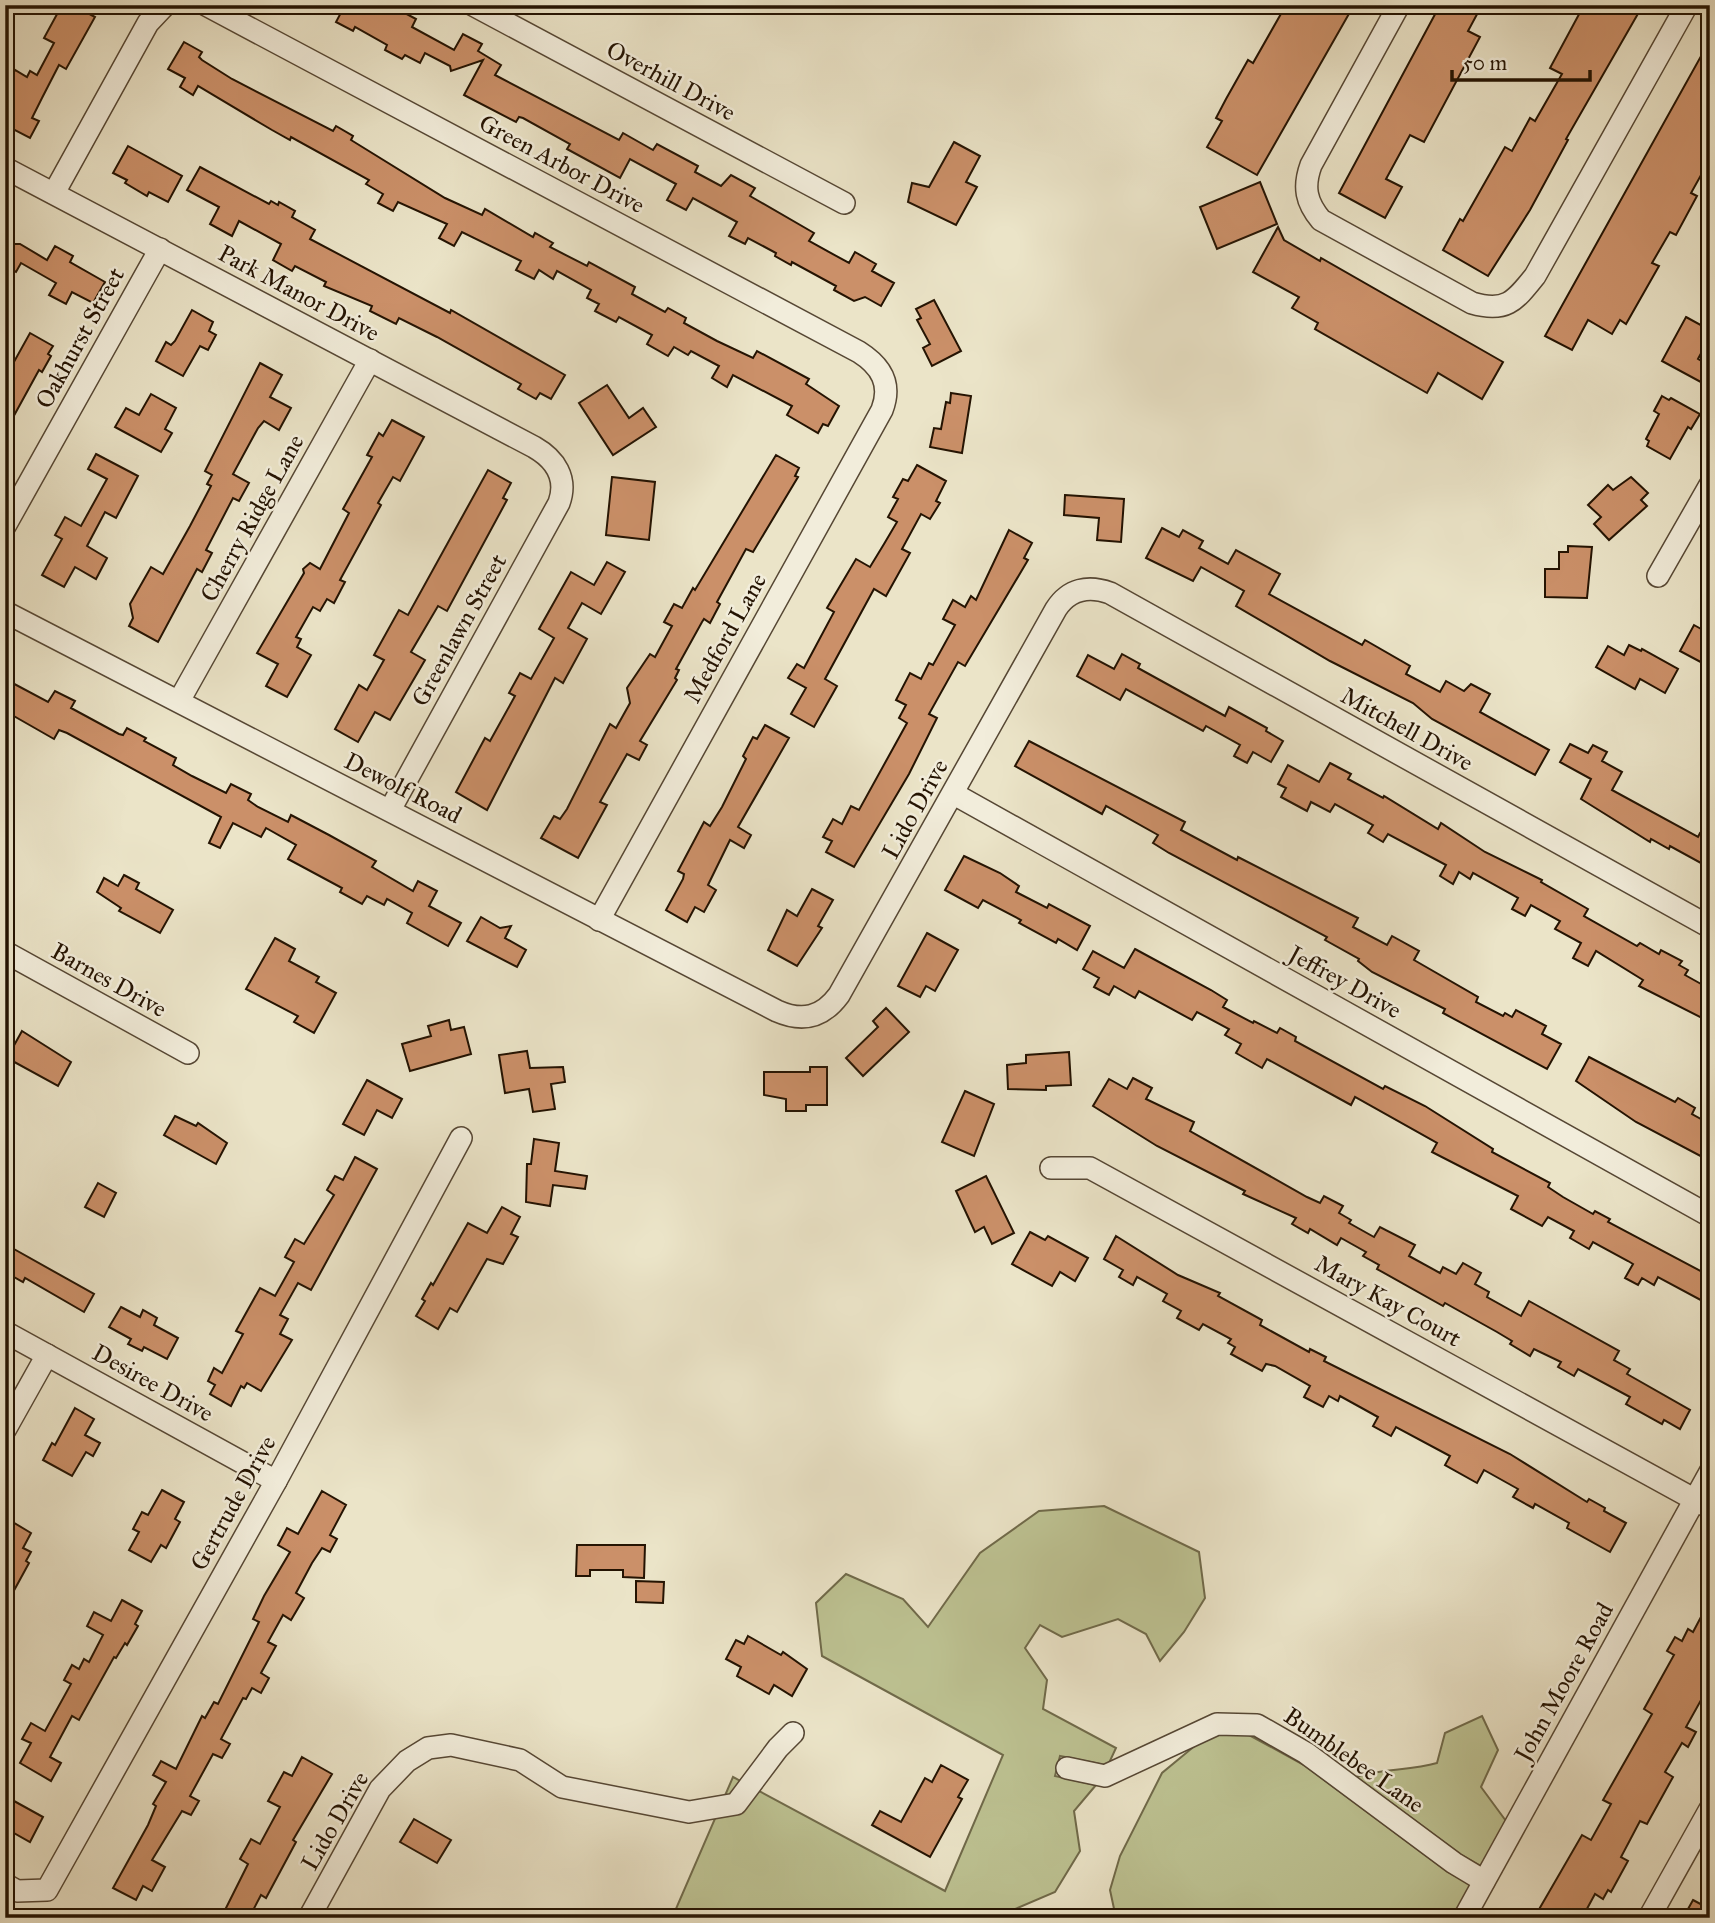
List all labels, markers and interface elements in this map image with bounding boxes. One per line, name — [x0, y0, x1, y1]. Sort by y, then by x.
street label: Overhill Drive — [601, 34, 741, 128]
scale bar — [1452, 38, 1591, 82]
text: 50 m — [1463, 50, 1508, 76]
street label: Green Arbor Drive — [474, 108, 650, 220]
street label: Park Manor Drive — [213, 238, 385, 348]
street label: Oakhurst Street — [29, 262, 131, 414]
street label: Cherry Ridge Lane — [194, 429, 310, 607]
street label: Greenlawn Street — [405, 548, 513, 711]
street label: Medford Lane — [677, 568, 773, 708]
street label: Mitchell Drive — [1336, 680, 1478, 778]
street label: Dewolf Road — [339, 746, 467, 830]
street label: Lido Drive — [875, 754, 955, 864]
street label: Barnes Drive — [46, 936, 172, 1024]
street label: Jeffrey Drive — [1281, 937, 1407, 1025]
street label: Mary Kay Court — [1310, 1248, 1467, 1354]
street label: Desiree Drive — [87, 1337, 219, 1429]
street label: Gertrude Drive — [184, 1430, 282, 1576]
street label: John Moore Road — [1507, 1597, 1620, 1769]
street label: Bumblebee Lane — [1278, 1701, 1430, 1819]
street label: Lido Drive — [295, 1766, 375, 1876]

